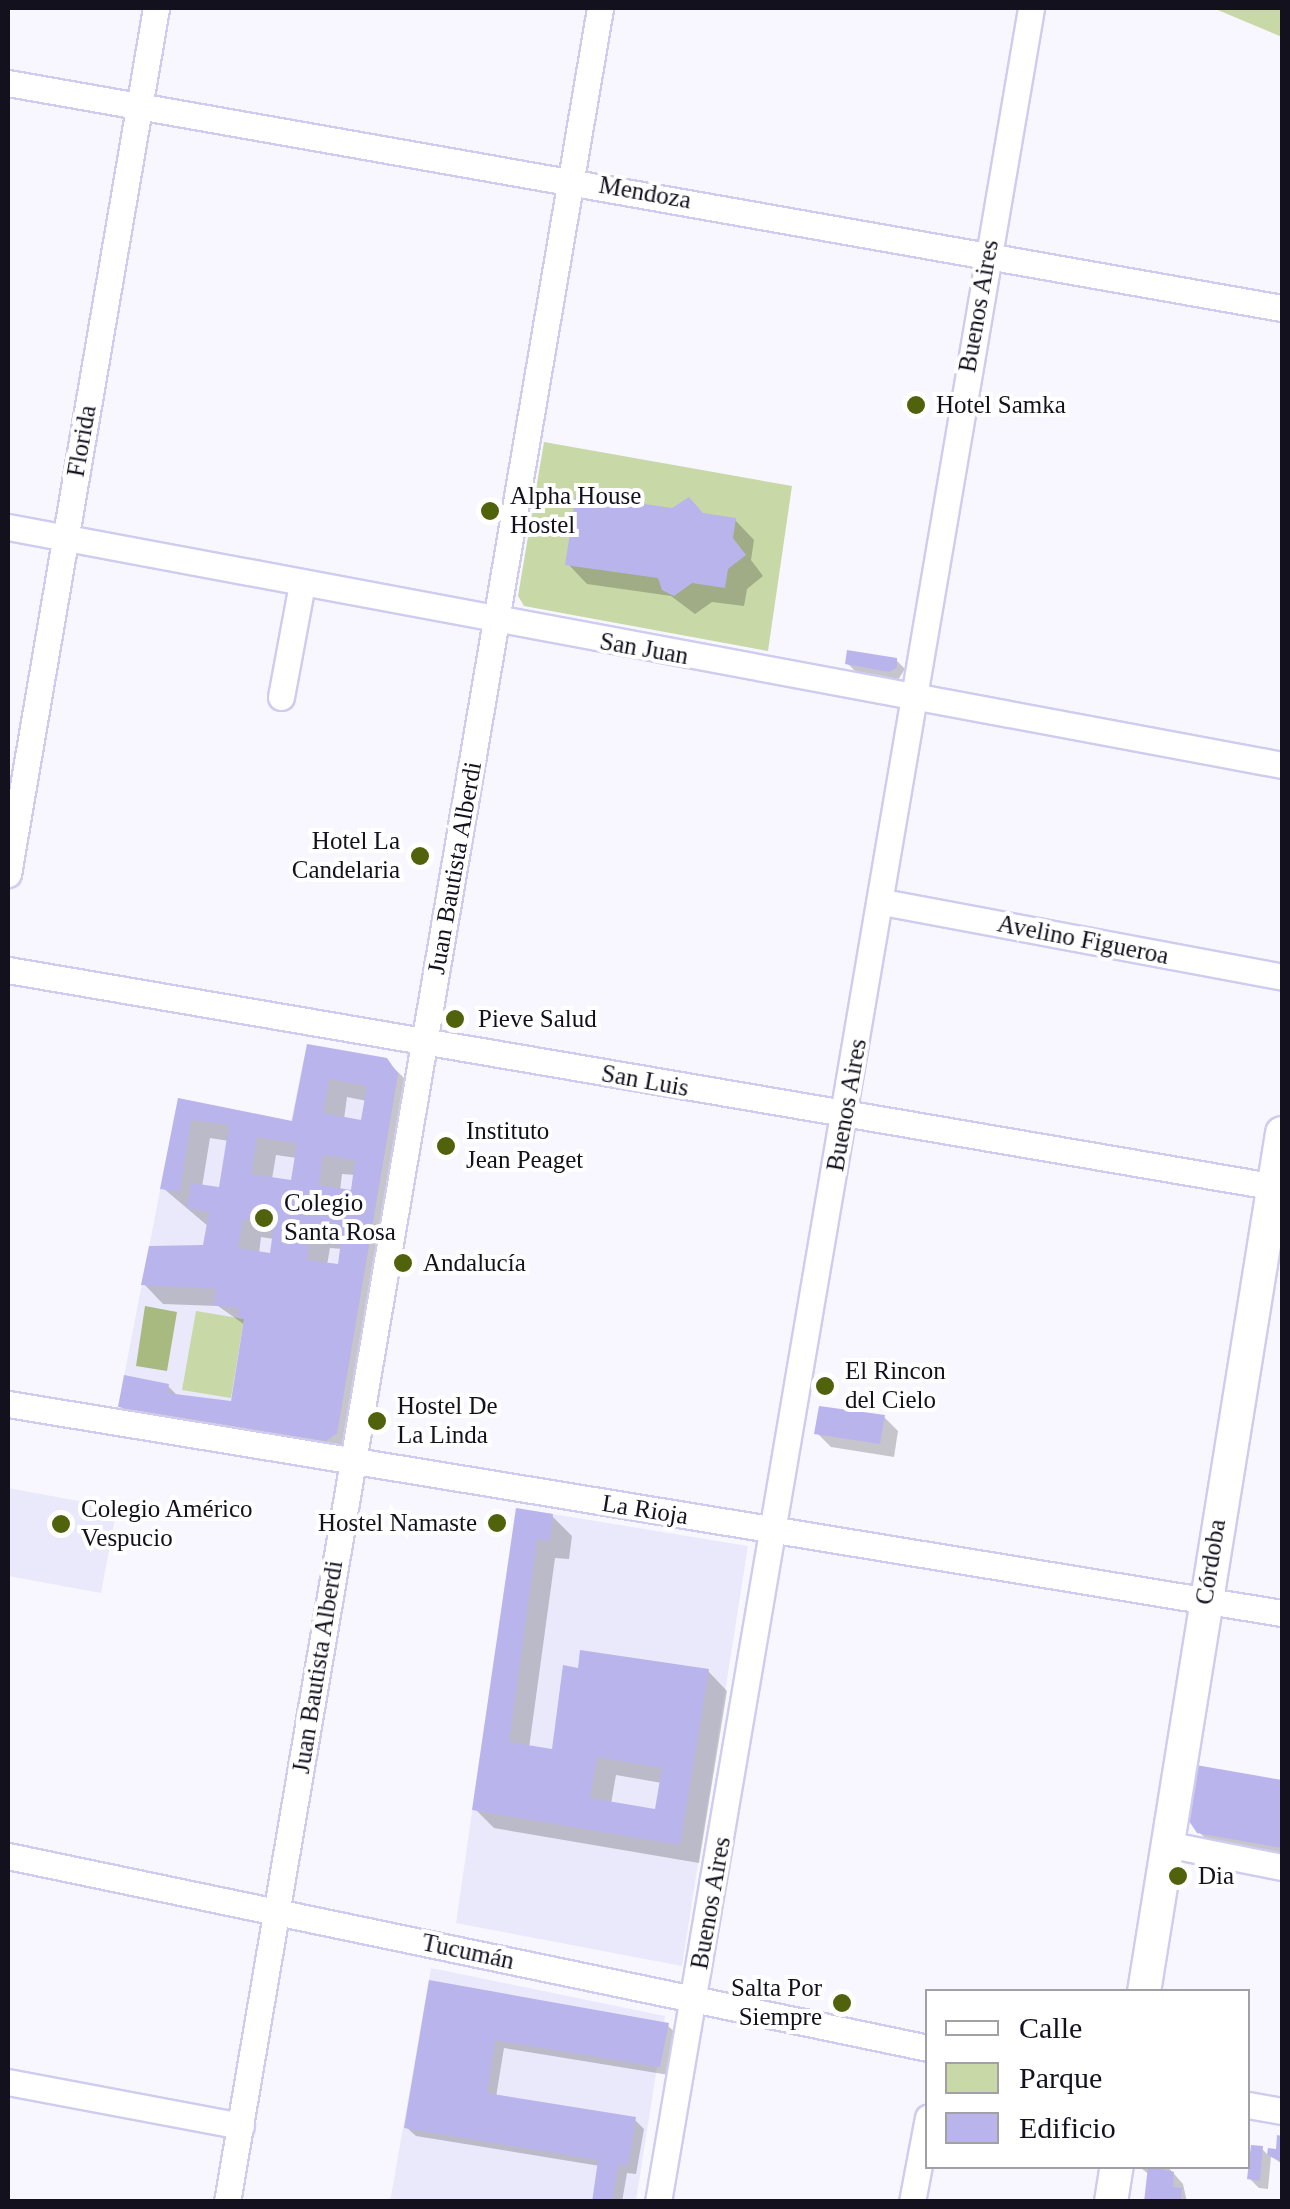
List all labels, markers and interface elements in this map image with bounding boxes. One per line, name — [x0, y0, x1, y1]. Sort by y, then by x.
street label: Mendoza — [597, 170, 693, 216]
street label: Buenos Aires — [952, 237, 1006, 375]
place label: Hotel Samka — [936, 390, 1066, 420]
marker: Hotel Samka — [905, 394, 927, 416]
street label: Florida — [61, 403, 103, 479]
place label: Alpha House Hostel — [510, 482, 641, 541]
marker: Alpha House Hostel — [479, 500, 501, 522]
street label: San Juan — [597, 626, 691, 672]
street label: Juan Bautista Alberdi — [421, 759, 489, 977]
place label: Hotel La Candelaria — [292, 827, 400, 886]
marker: Hotel La Candelaria — [409, 845, 431, 867]
street label: Avelino Figueroa — [995, 909, 1171, 971]
place label: Pieve Salud — [478, 1004, 597, 1034]
marker: Pieve Salud — [442, 1006, 468, 1032]
street label: Buenos Aires — [820, 1036, 874, 1174]
street label: San Luis — [599, 1059, 691, 1103]
place label: Instituto Jean Peaget — [466, 1117, 583, 1176]
marker: Instituto Jean Peaget — [435, 1135, 457, 1157]
place label: Colegio Santa Rosa — [284, 1189, 396, 1248]
marker: Colegio Santa Rosa — [253, 1207, 275, 1229]
place label: Andalucía — [423, 1248, 526, 1278]
marker: Andalucía — [392, 1252, 414, 1274]
place label: El Rincon del Cielo — [845, 1357, 946, 1416]
marker: El Rincon del Cielo — [814, 1375, 836, 1397]
place label: Hostel De La Linda — [397, 1392, 498, 1451]
marker: Hostel De La Linda — [366, 1410, 388, 1432]
street label: La Rioja — [600, 1488, 690, 1532]
place label: Colegio Américo Vespucio — [81, 1495, 254, 1554]
place label: Hostel Namaste — [318, 1508, 477, 1538]
marker: Hostel Namaste — [486, 1512, 508, 1534]
marker: Colegio Américo Vespucio — [50, 1513, 72, 1535]
street label: Córdoba — [1189, 1517, 1233, 1607]
street label: Juan Bautista Alberdi — [286, 1558, 350, 1776]
street label: Buenos Aires — [684, 1834, 738, 1972]
place label: Dia — [1198, 1861, 1234, 1891]
marker: Dia — [1167, 1865, 1189, 1887]
street label: Tucumán — [419, 1928, 517, 1976]
place label: Salta Por Siempre — [731, 1974, 822, 2033]
legend — [925, 1989, 1250, 2169]
marker: Salta Por Siempre — [831, 1992, 853, 2014]
text: Calle — [1019, 2011, 1082, 2044]
text: Parque — [1019, 2061, 1102, 2094]
text: Edificio — [1019, 2111, 1116, 2144]

